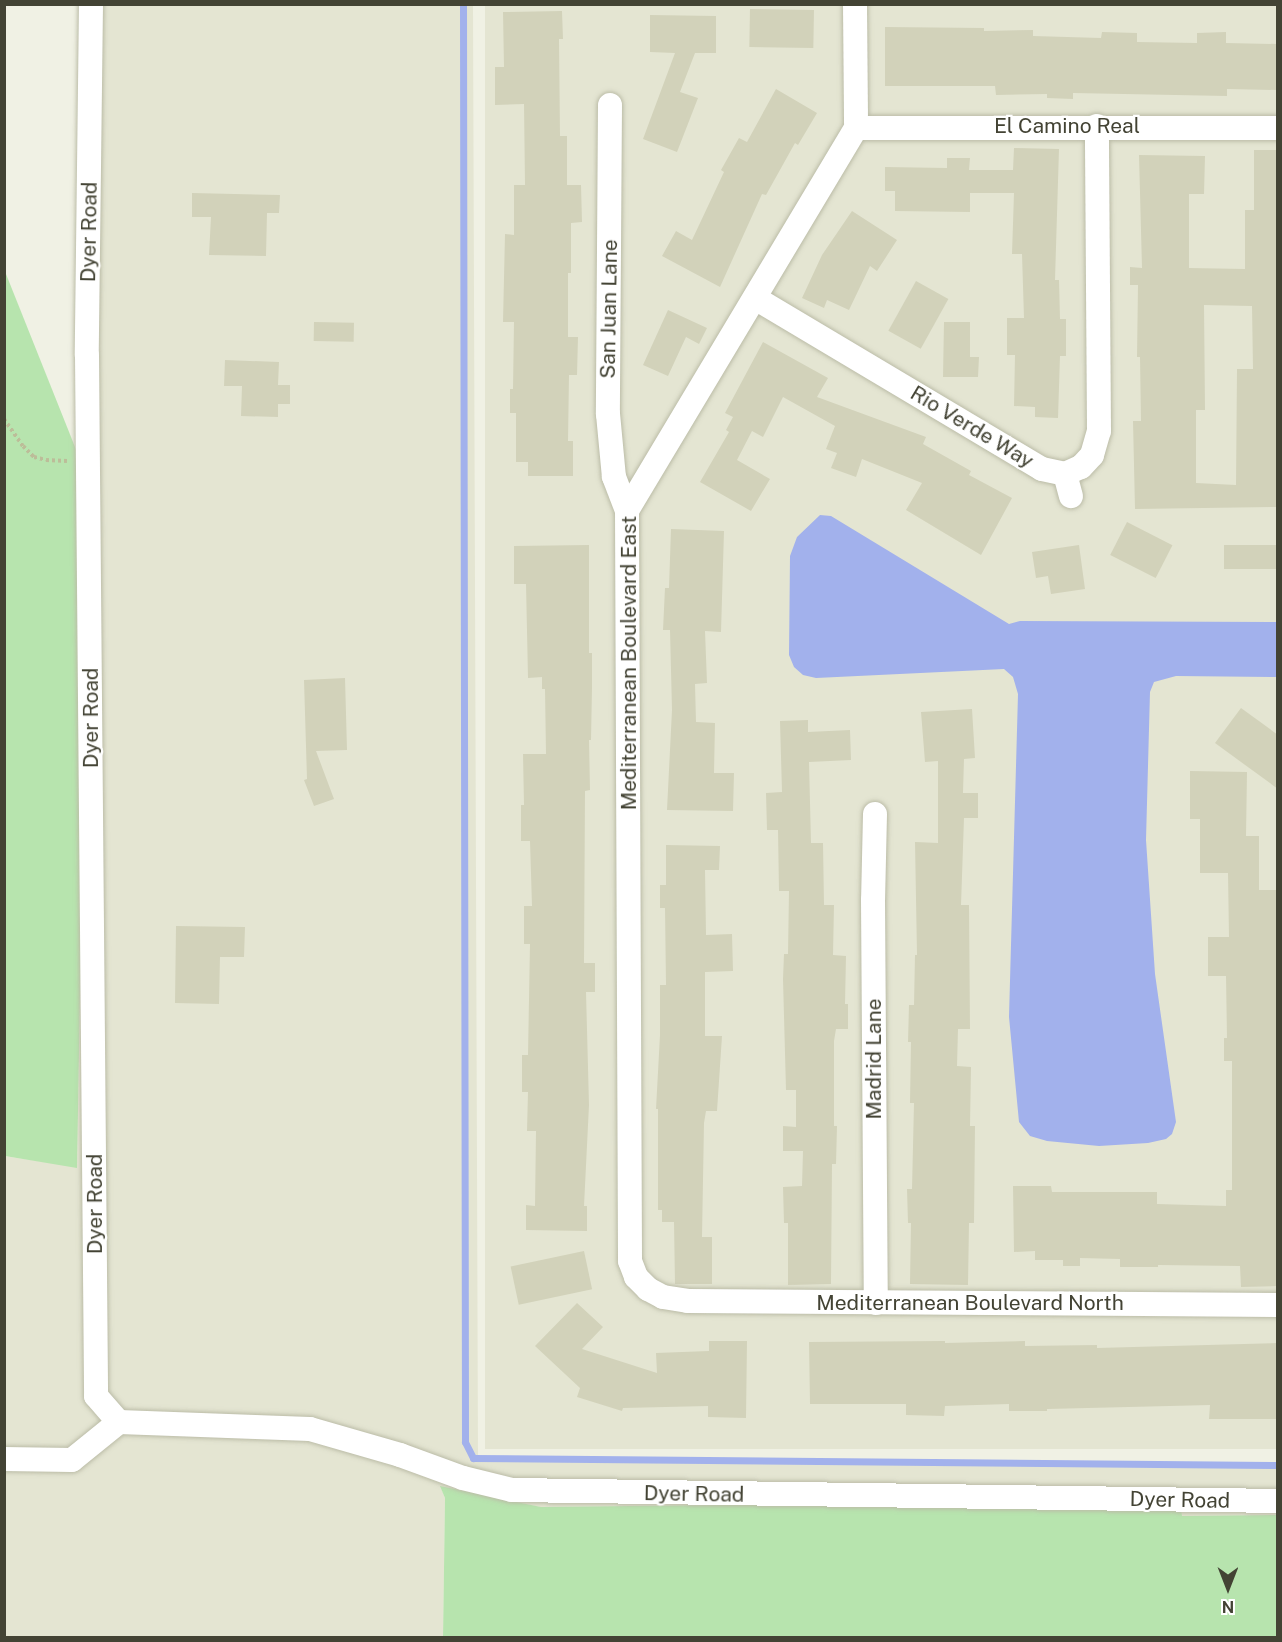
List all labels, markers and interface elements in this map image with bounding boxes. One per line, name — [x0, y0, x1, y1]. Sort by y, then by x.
street label: El Camino Real — [994, 113, 1140, 139]
street label: Dyer Road — [76, 182, 102, 282]
street label: San Juan Lane — [595, 239, 623, 379]
street label: Rio Verde Way — [905, 380, 1039, 474]
street label: Mediterranean Boulevard East — [616, 516, 642, 810]
street label: Dyer Road — [78, 668, 104, 768]
street label: Madrid Lane — [861, 998, 887, 1120]
street label: Dyer Road — [82, 1154, 108, 1254]
street label: Mediterranean Boulevard North — [816, 1290, 1124, 1316]
street label: Dyer Road — [644, 1481, 744, 1507]
street label: Dyer Road — [1130, 1487, 1230, 1513]
north arrow — [1198, 1558, 1258, 1618]
text: N — [1222, 1597, 1234, 1616]

